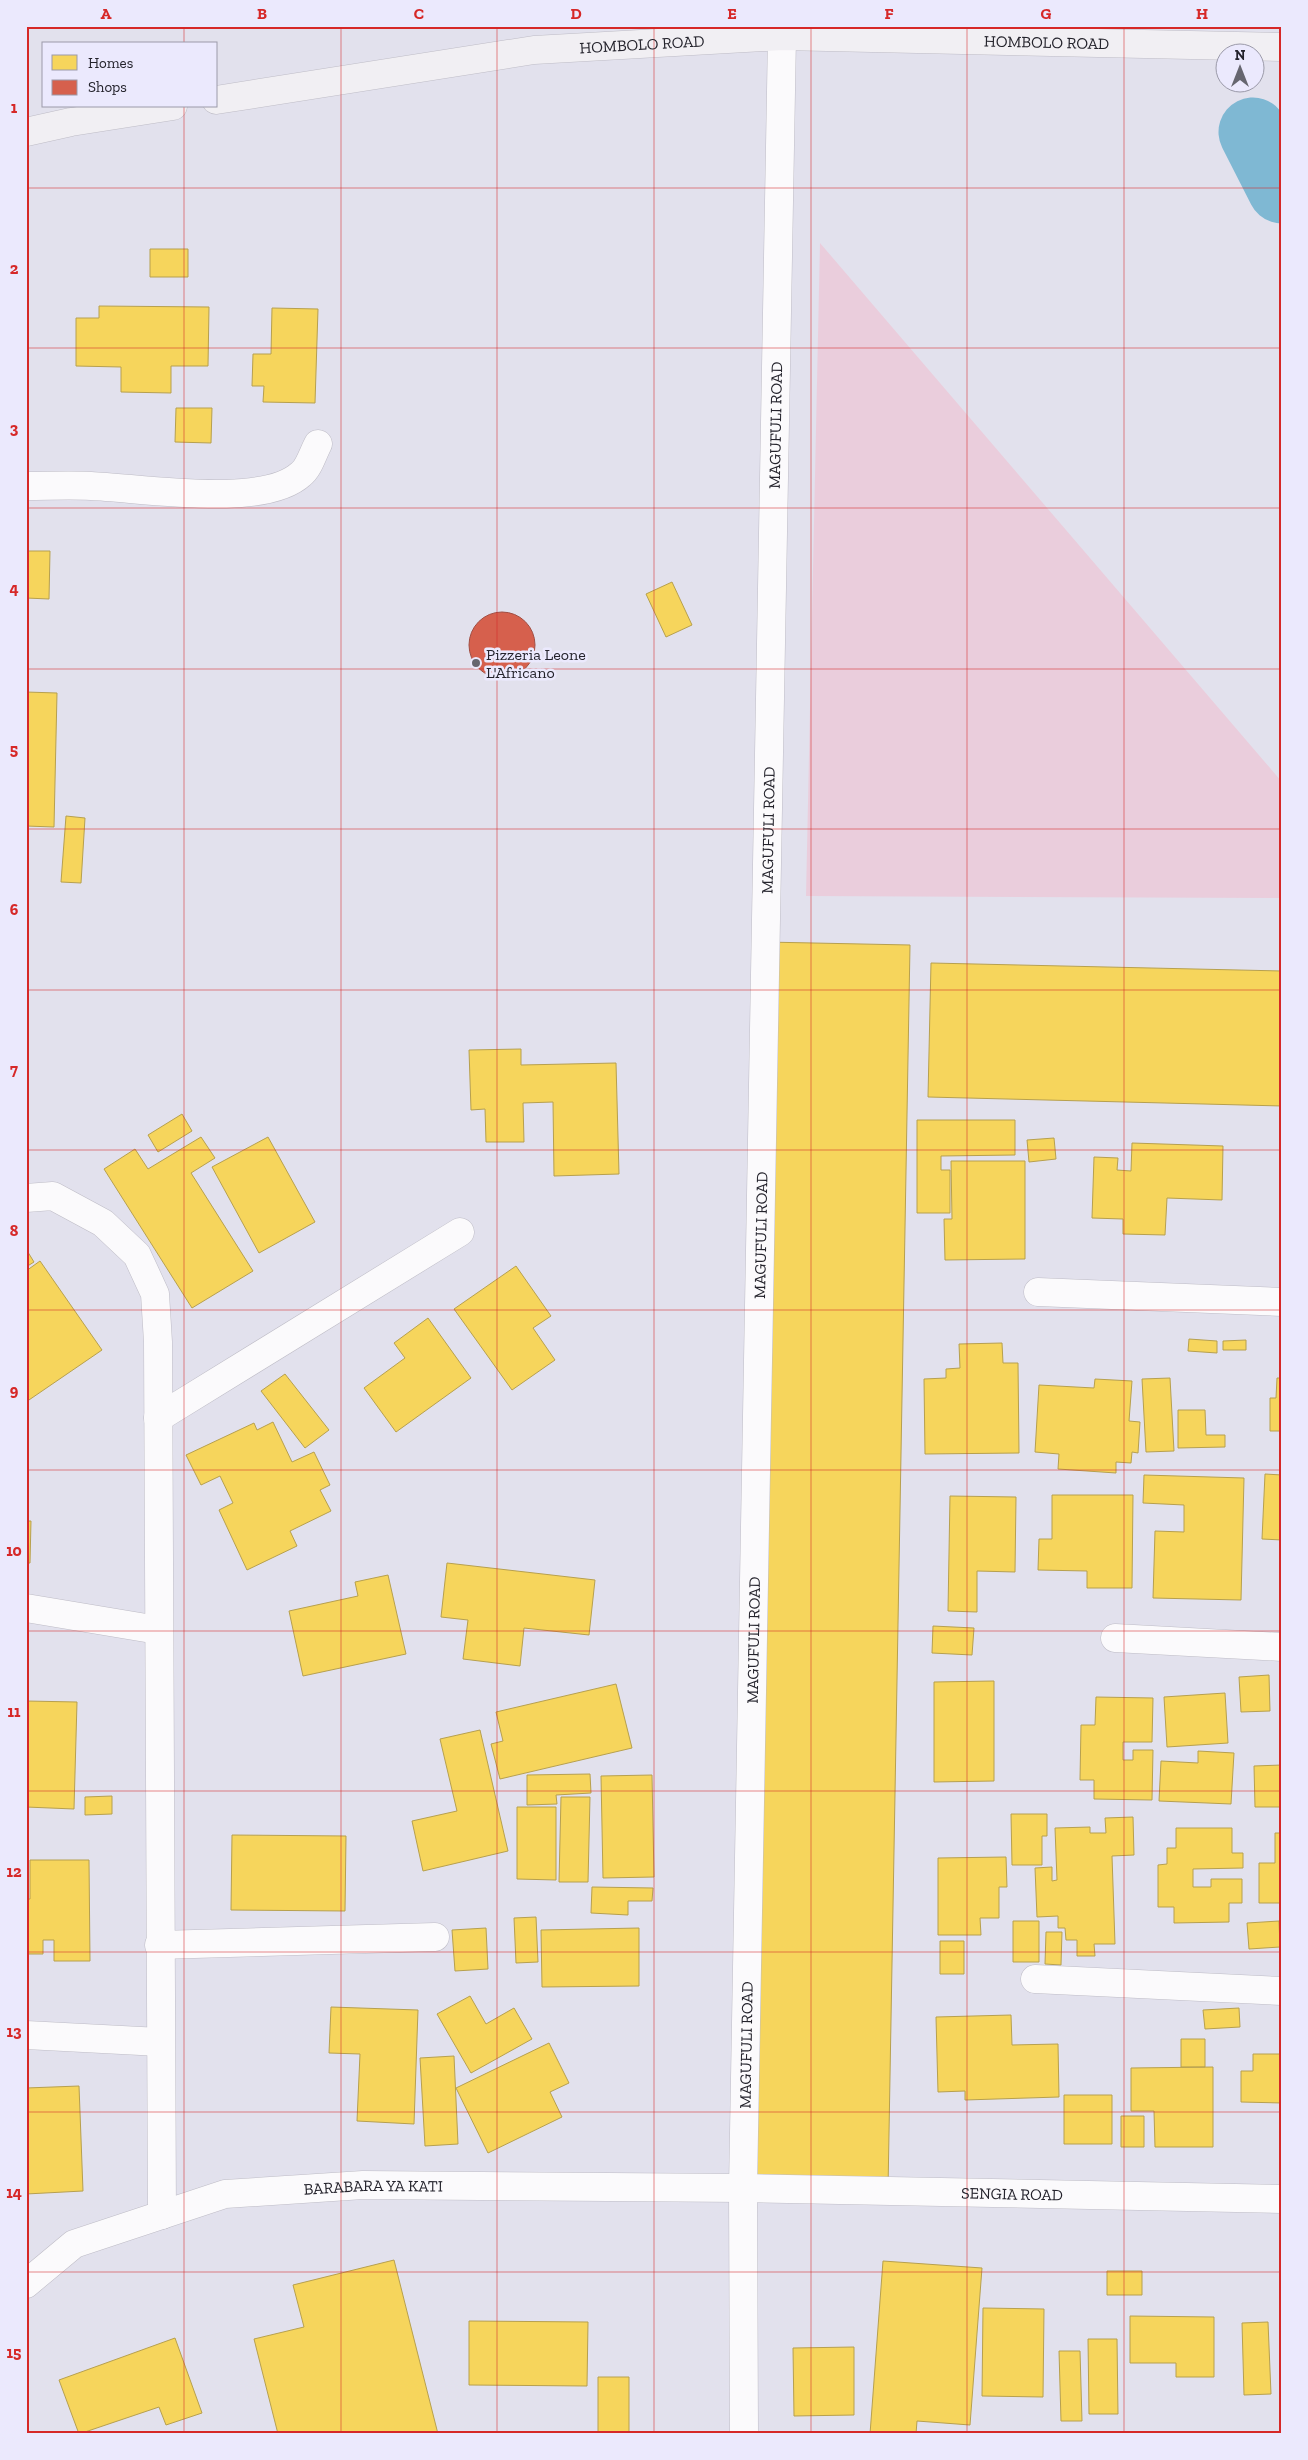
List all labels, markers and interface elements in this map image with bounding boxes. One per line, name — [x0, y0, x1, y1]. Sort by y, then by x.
text: A — [101, 4, 112, 23]
text: B — [257, 4, 267, 23]
text: C — [414, 4, 424, 23]
text: D — [570, 4, 582, 23]
text: E — [727, 4, 737, 23]
text: F — [884, 4, 894, 23]
text: G — [1041, 4, 1052, 23]
text: H — [1196, 4, 1208, 23]
street label: HOMBOLO ROAD — [579, 31, 705, 57]
street label: HOMBOLO ROAD — [984, 31, 1109, 53]
legend — [42, 42, 218, 108]
north arrow — [1216, 42, 1266, 92]
text: N — [1235, 47, 1246, 64]
text: Homes — [88, 54, 133, 72]
text: Shops — [88, 78, 127, 96]
text: 1 — [11, 98, 18, 117]
text: 2 — [10, 259, 19, 278]
street label: MAGUFULI ROAD — [764, 362, 786, 489]
text: 3 — [10, 419, 19, 438]
text: 4 — [9, 579, 19, 598]
place label: Pizzeria Leone L'Africano — [486, 645, 586, 682]
marker: Pizzeria Leone L'Africano — [470, 657, 482, 669]
text: 5 — [10, 740, 18, 759]
street label: MAGUFULI ROAD — [757, 766, 778, 894]
text: 6 — [10, 900, 19, 919]
text: 7 — [10, 1060, 18, 1079]
street label: MAGUFULI ROAD — [750, 1171, 771, 1299]
text: 8 — [10, 1221, 19, 1240]
text: 9 — [10, 1381, 19, 1400]
text: 10 — [6, 1541, 22, 1560]
street label: MAGUFULI ROAD — [742, 1576, 764, 1704]
text: 11 — [8, 1702, 21, 1721]
text: 12 — [6, 1862, 22, 1881]
street label: MAGUFULI ROAD — [735, 1981, 756, 2109]
text: 13 — [7, 2022, 22, 2041]
street label: BARABARA YA KATI — [303, 2175, 443, 2198]
text: 14 — [6, 2183, 22, 2202]
street label: SENGIA ROAD — [961, 2183, 1063, 2204]
text: 15 — [7, 2343, 21, 2362]

